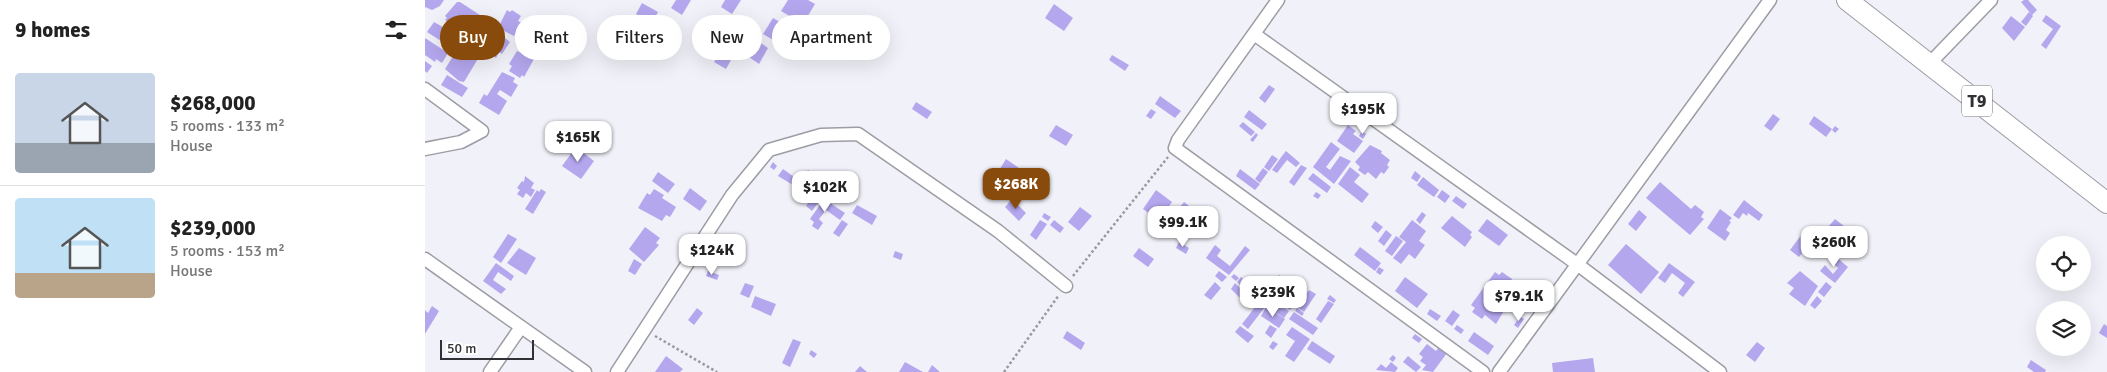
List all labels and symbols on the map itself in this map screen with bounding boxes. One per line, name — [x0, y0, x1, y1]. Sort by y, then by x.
road number: T9 — [1962, 85, 1992, 116]
pin: $195K — [1328, 92, 1398, 135]
pin: $165K — [543, 120, 613, 163]
pin: $268K — [981, 168, 1051, 210]
pin: $102K — [790, 170, 860, 213]
pin: $99.1K — [1142, 206, 1224, 248]
pin: $260K — [1799, 226, 1869, 268]
pin: $124K — [677, 234, 747, 276]
pin: $239K — [1238, 276, 1308, 318]
pin: $79.1K — [1478, 280, 1560, 322]
scale bar — [440, 337, 534, 360]

